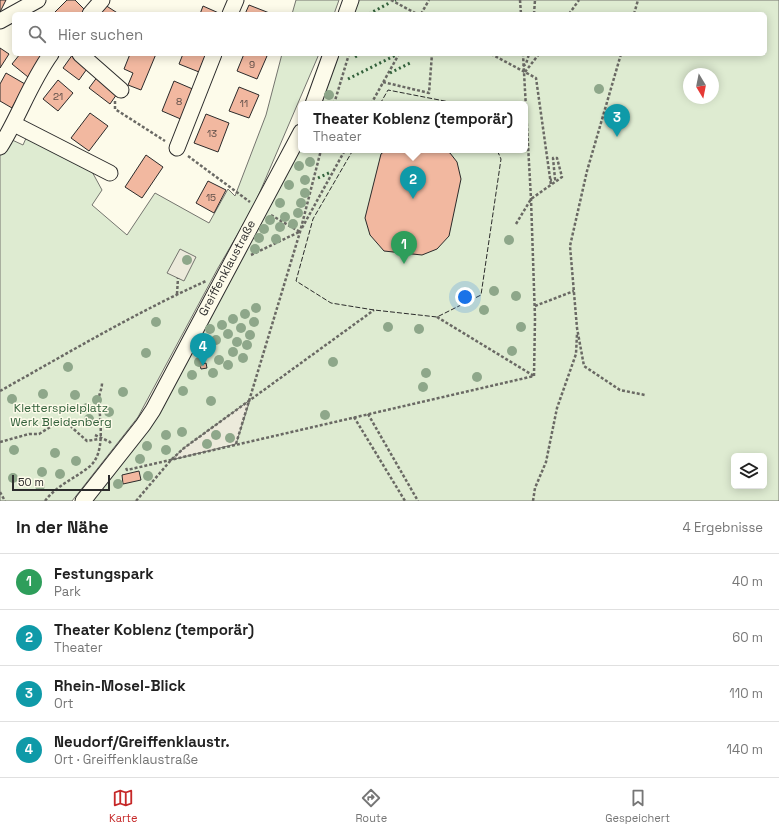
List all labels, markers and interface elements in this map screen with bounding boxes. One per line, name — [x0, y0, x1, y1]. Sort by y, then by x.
search box — [12, 12, 767, 56]
icon: search — [26, 23, 48, 45]
text: Hier suchen — [58, 25, 143, 44]
house number: 9 — [249, 58, 255, 71]
north arrow — [683, 68, 719, 104]
house number: 21 — [53, 90, 63, 103]
house number: 8 — [176, 95, 182, 108]
house number: 11 — [240, 97, 248, 110]
popup — [298, 101, 528, 153]
pin: 3 — [604, 104, 630, 137]
text: Theater Koblenz (temporär) — [313, 109, 513, 128]
house number: 13 — [207, 127, 217, 140]
text: Theater — [313, 128, 362, 145]
pin: 2 — [400, 166, 426, 199]
house number: 15 — [206, 191, 216, 204]
street label: Greiffenklaustraße — [195, 217, 259, 319]
pin: 1 — [391, 231, 417, 264]
your location — [455, 287, 475, 307]
pin: 4 — [190, 333, 216, 366]
park label: Kletterspielplatz Werk Bleidenberg — [10, 400, 112, 430]
map controls — [731, 453, 767, 489]
button: layers — [731, 453, 767, 489]
scale bar — [12, 473, 110, 492]
text: 50 m — [18, 475, 44, 489]
text: In der Nähe — [16, 516, 108, 538]
text: 4 Ergebnisse — [683, 519, 763, 536]
text: Festungspark — [54, 564, 154, 583]
text: 1 — [26, 573, 32, 590]
text: 40 m — [732, 573, 763, 590]
text: Park — [54, 583, 81, 600]
text: Theater Koblenz (temporär) — [54, 620, 254, 639]
text: 2 — [25, 629, 33, 646]
text: 60 m — [732, 629, 763, 646]
text: Theater — [54, 639, 103, 656]
text: Rhein-Mosel-Blick — [54, 676, 186, 695]
text: 3 — [25, 685, 33, 702]
text: 110 m — [729, 685, 763, 702]
text: Ort — [54, 695, 74, 712]
text: Neudorf/Greiffenklaustr. — [54, 732, 230, 751]
text: 4 — [25, 741, 33, 758]
text: 140 m — [727, 741, 763, 758]
text: Ort · Greiffenklaustraße — [54, 751, 198, 768]
tab: Karte — [109, 787, 138, 825]
tab: Route — [355, 787, 387, 825]
tab: Gespeichert — [605, 787, 670, 825]

